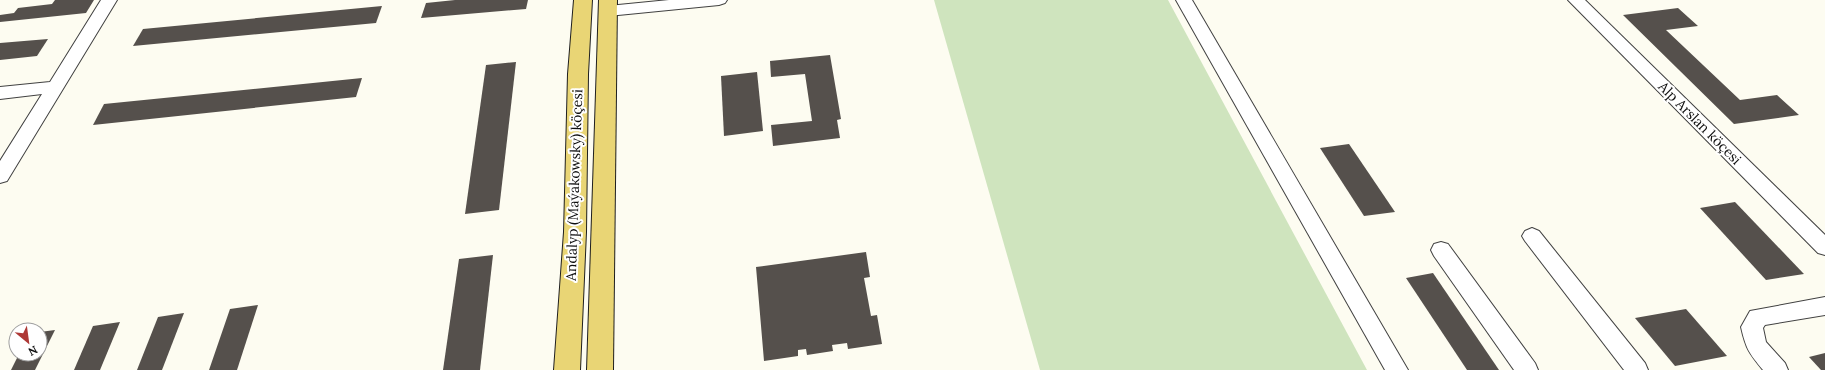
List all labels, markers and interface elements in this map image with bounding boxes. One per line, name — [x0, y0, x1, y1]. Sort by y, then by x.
street label: Alp Arslan köçesi — [1654, 77, 1745, 168]
street label: Andalyp (Maýakowsky) köçesi — [562, 89, 586, 282]
north arrow — [8, 322, 48, 362]
text: N — [25, 343, 40, 359]

